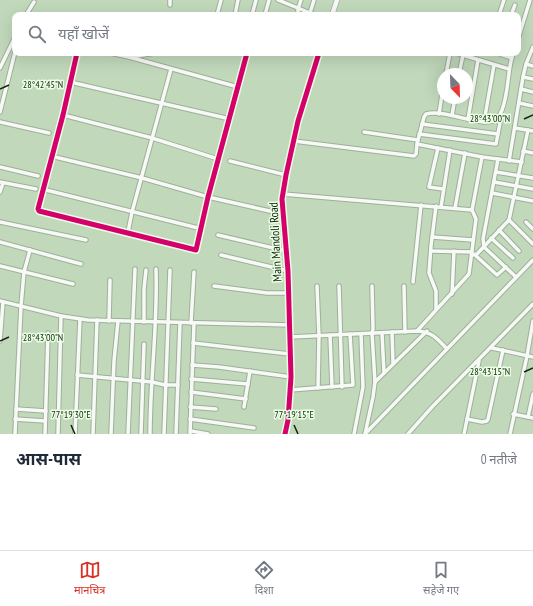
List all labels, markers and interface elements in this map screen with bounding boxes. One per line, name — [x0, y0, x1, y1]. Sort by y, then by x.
search box — [12, 12, 521, 56]
icon: search — [26, 23, 48, 45]
text: यहाँ खोजें — [58, 24, 109, 43]
north arrow — [437, 68, 473, 104]
text: 28°42'45"N — [23, 78, 63, 91]
text: 28°43'00"N — [470, 112, 510, 125]
street label: Main Mandoli Road — [265, 202, 285, 282]
text: 28°43'00"N — [23, 331, 63, 344]
text: 28°43'15"N — [470, 365, 510, 378]
text: 77°19'30"E — [51, 408, 91, 421]
text: 77°19'15"E — [274, 408, 314, 421]
text: आस-पास — [16, 448, 81, 470]
text: 0 नतीजे — [481, 451, 517, 468]
tab: मानचित्र — [74, 559, 105, 598]
tab: दिशा — [253, 559, 275, 598]
tab: सहेजे गए — [423, 559, 459, 598]

